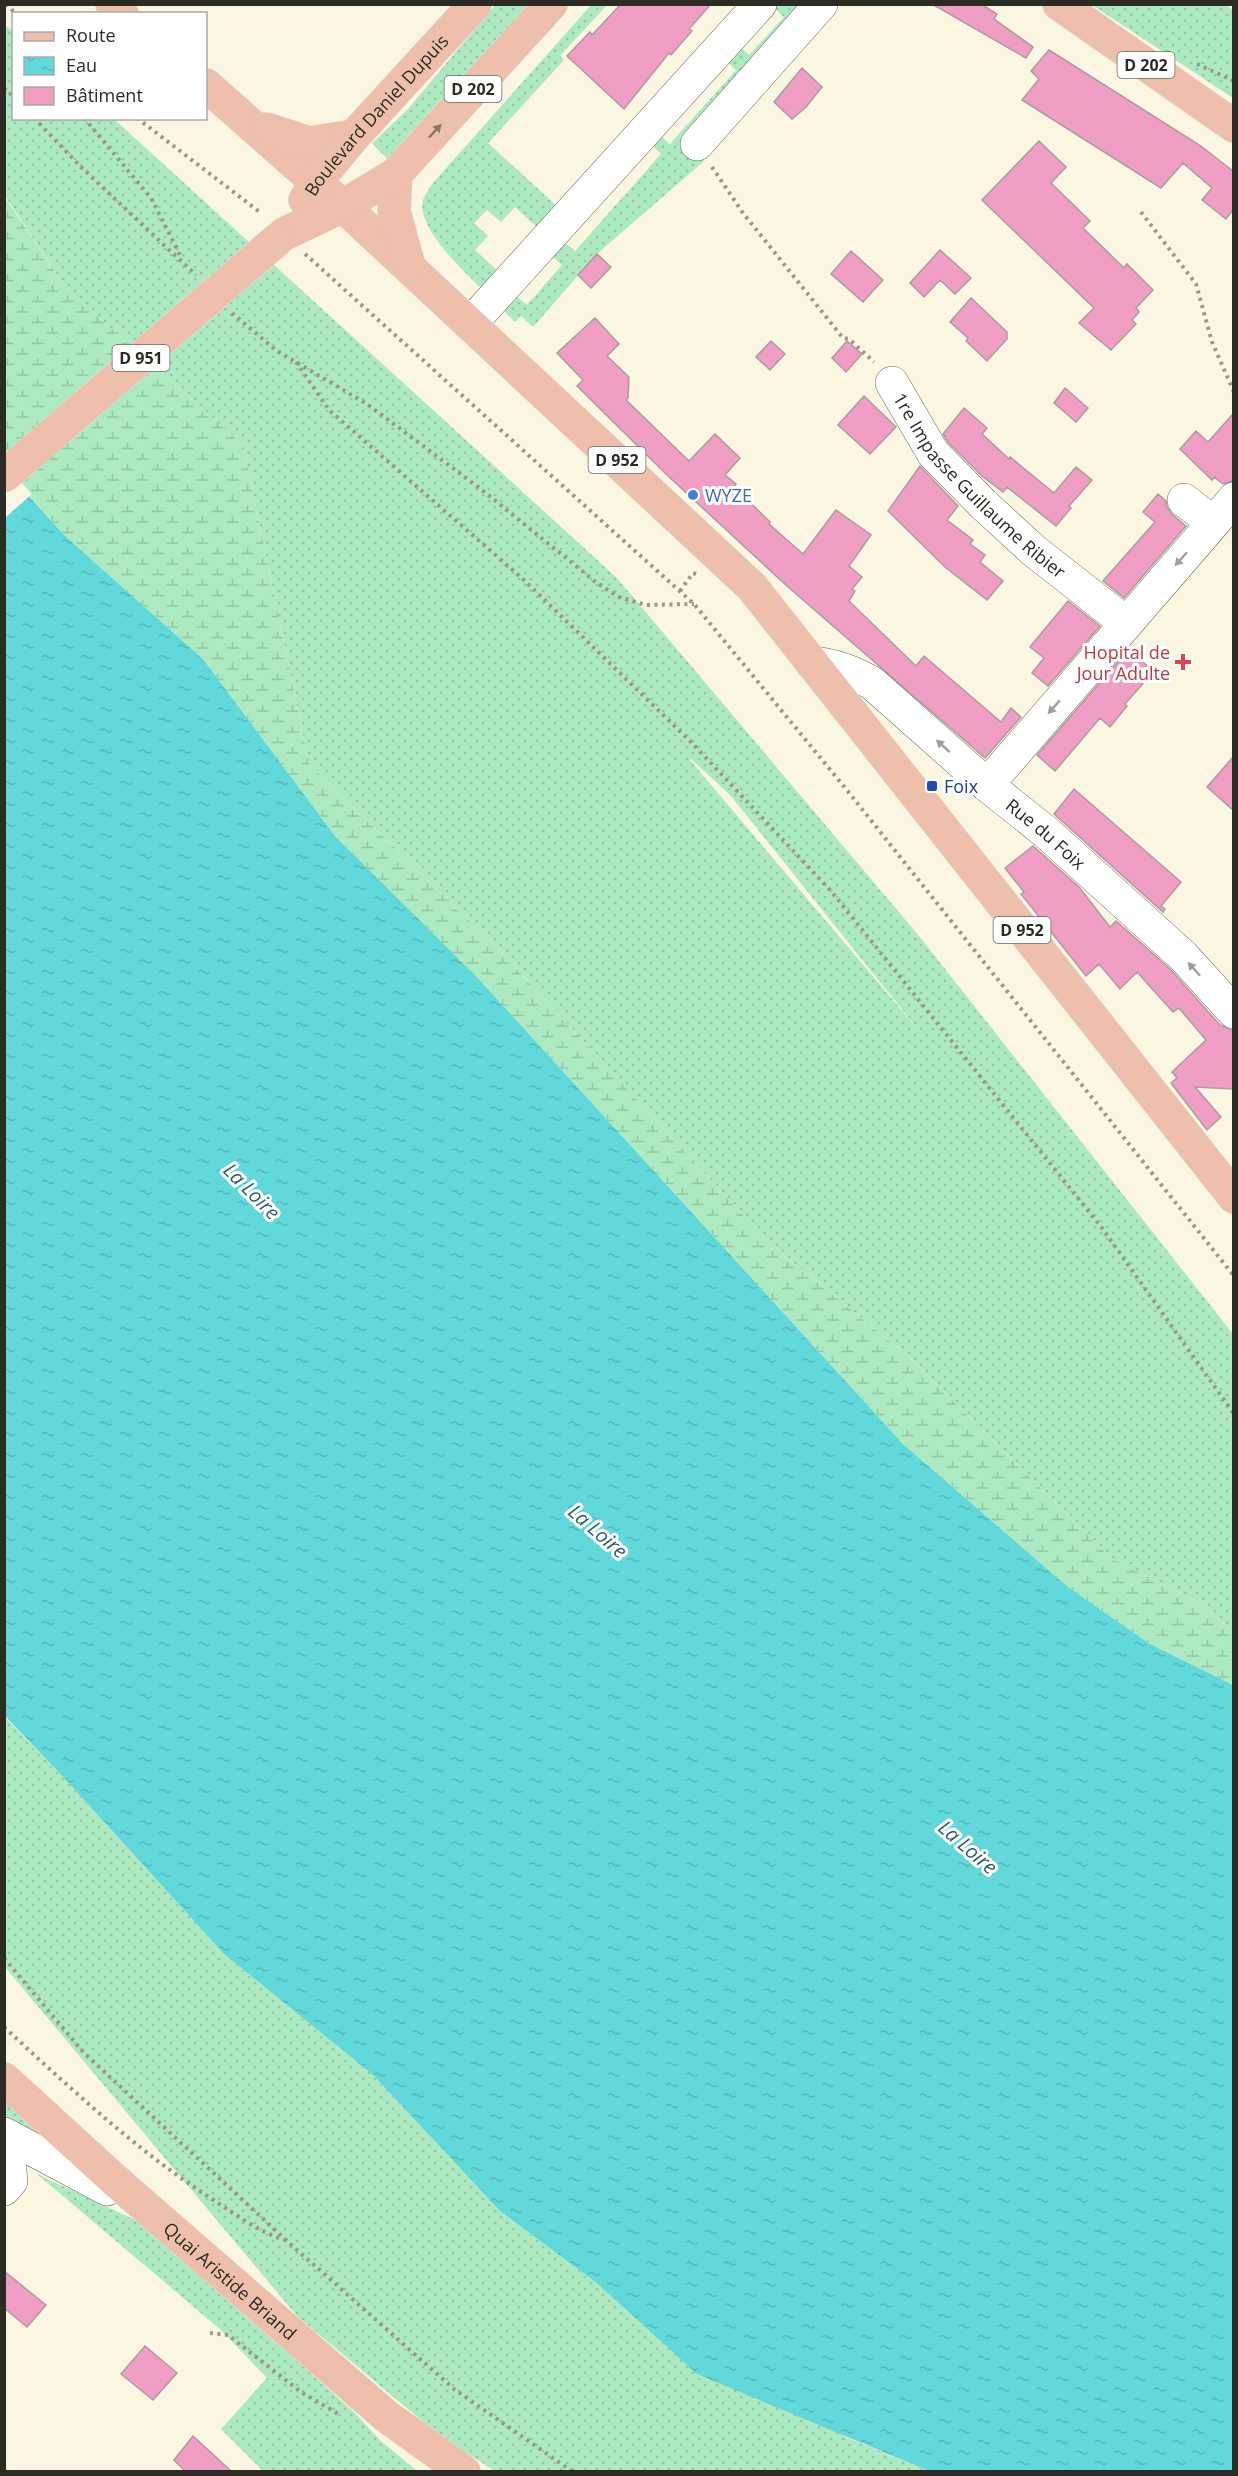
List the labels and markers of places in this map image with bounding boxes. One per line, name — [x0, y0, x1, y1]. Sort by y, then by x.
place label: WYZE — [705, 483, 752, 507]
marker: WYZE — [686, 488, 700, 502]
place label: Hopital de Jour Adulte — [1075, 640, 1170, 685]
marker: Hopital de Jour Adulte — [1174, 653, 1192, 671]
place label: Foix — [944, 774, 979, 798]
marker: Foix — [925, 779, 939, 793]

